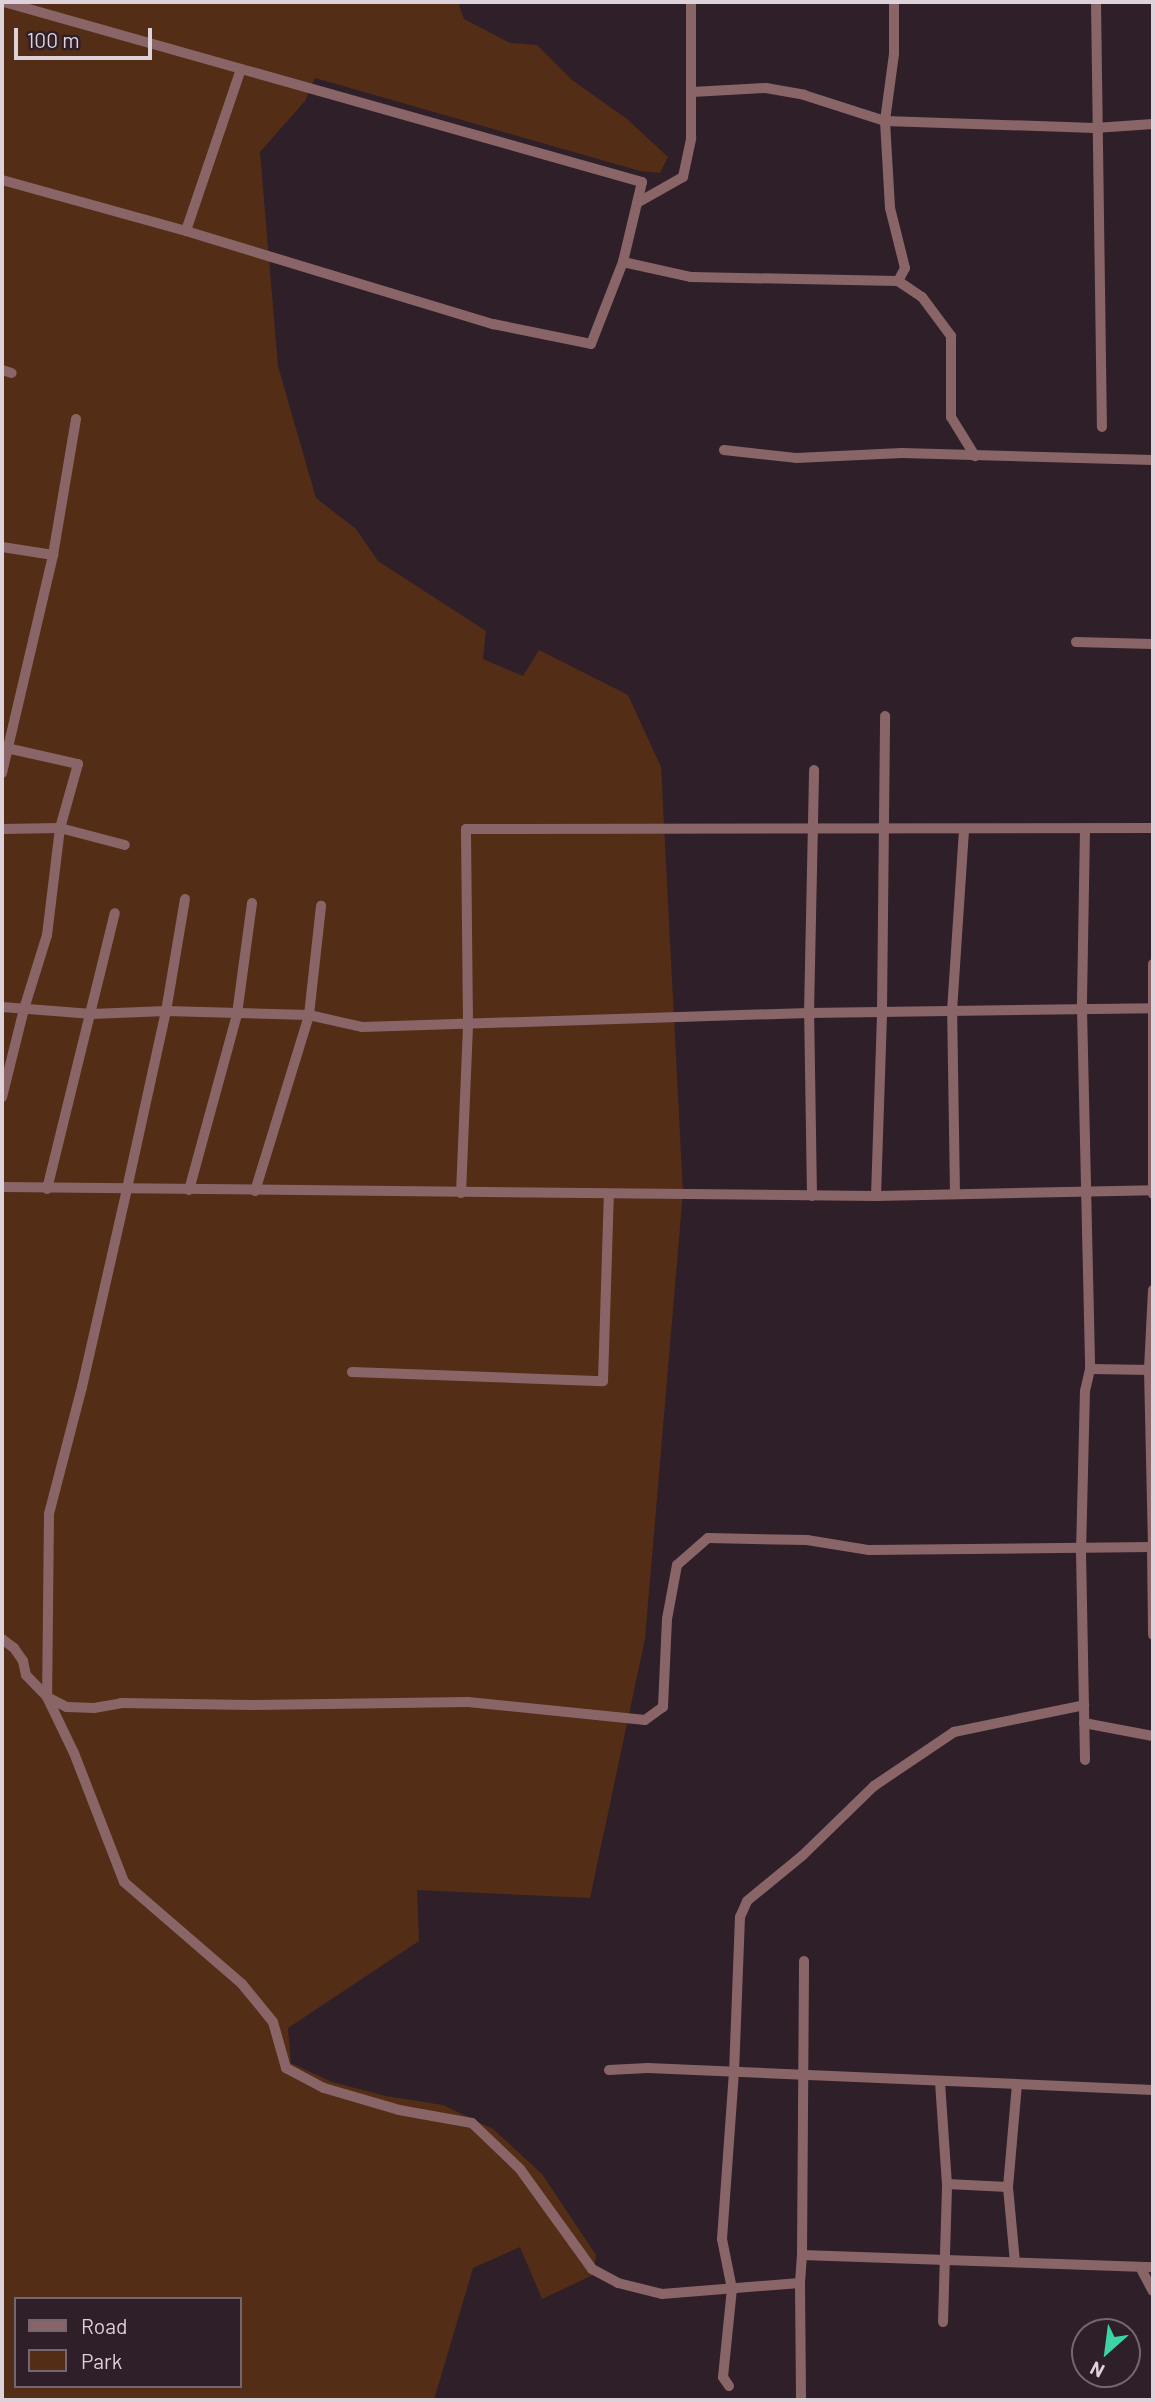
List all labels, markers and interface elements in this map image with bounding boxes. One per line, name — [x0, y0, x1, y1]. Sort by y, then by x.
scale bar — [18, 14, 156, 58]
text: 100 m — [27, 27, 80, 52]
legend — [14, 2297, 242, 2388]
text: Road — [81, 2313, 127, 2338]
north arrow — [1071, 2318, 1141, 2388]
text: Park — [81, 2348, 122, 2373]
text: N — [1086, 2357, 1108, 2383]

